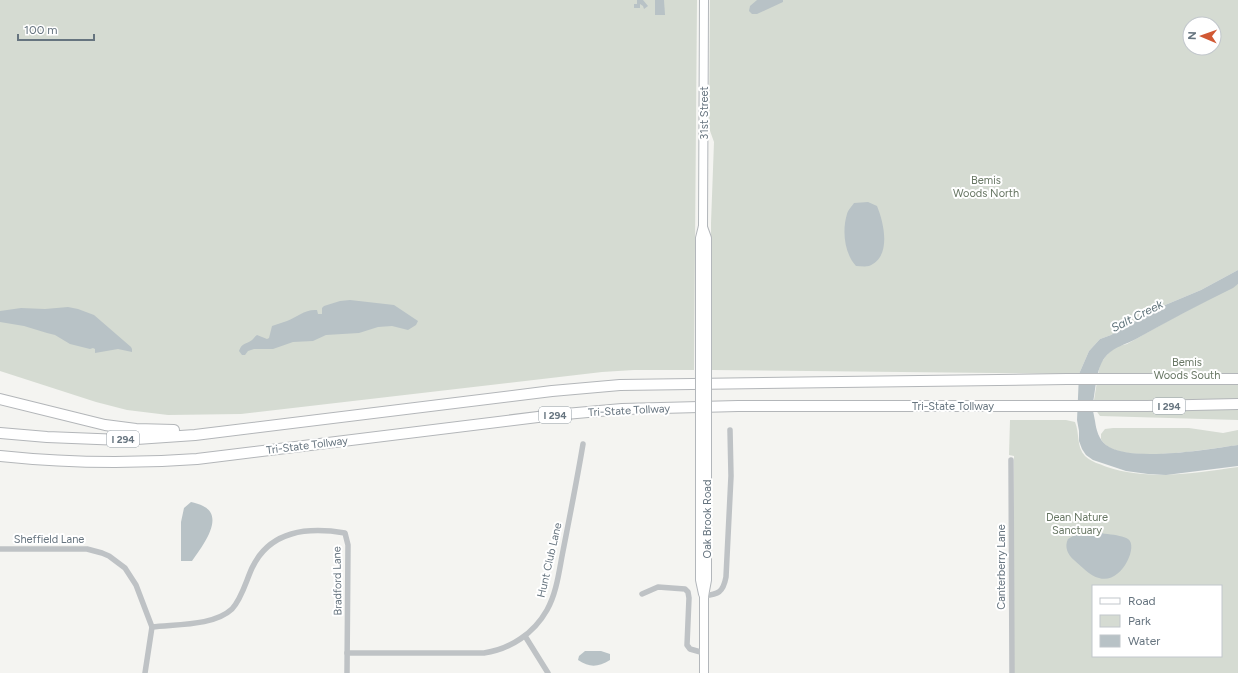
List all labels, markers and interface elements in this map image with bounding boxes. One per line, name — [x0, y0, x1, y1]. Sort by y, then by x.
scale bar — [18, 16, 94, 42]
north arrow — [1182, 16, 1222, 56]
text: 100 m — [24, 23, 58, 37]
text: N — [1186, 31, 1199, 40]
street label: 31st Street — [698, 86, 711, 140]
park label: Bemis Woods North — [953, 174, 1019, 200]
water label: Salt Creek — [1109, 296, 1166, 335]
park label: Bemis Woods South — [1154, 356, 1220, 382]
road number: I 294 — [1153, 398, 1185, 414]
street label: Tri-State Tollway — [912, 400, 994, 413]
street label: Tri-State Tollway — [588, 402, 671, 419]
road number: I 294 — [539, 407, 571, 423]
road number: I 294 — [107, 431, 139, 447]
street label: Tri-State Tollway — [265, 434, 349, 457]
street label: Oak Brook Road — [701, 480, 714, 558]
park label: Dean Nature Sanctuary — [1046, 511, 1108, 537]
street label: Hunt Club Lane — [535, 521, 564, 599]
street label: Canterberry Lane — [995, 524, 1008, 610]
street label: Sheffield Lane — [14, 533, 84, 546]
street label: Bradford Lane — [330, 546, 345, 616]
legend — [1092, 585, 1222, 657]
text: Road — [1128, 594, 1156, 608]
text: Park — [1128, 614, 1151, 628]
text: Water — [1128, 634, 1160, 648]

